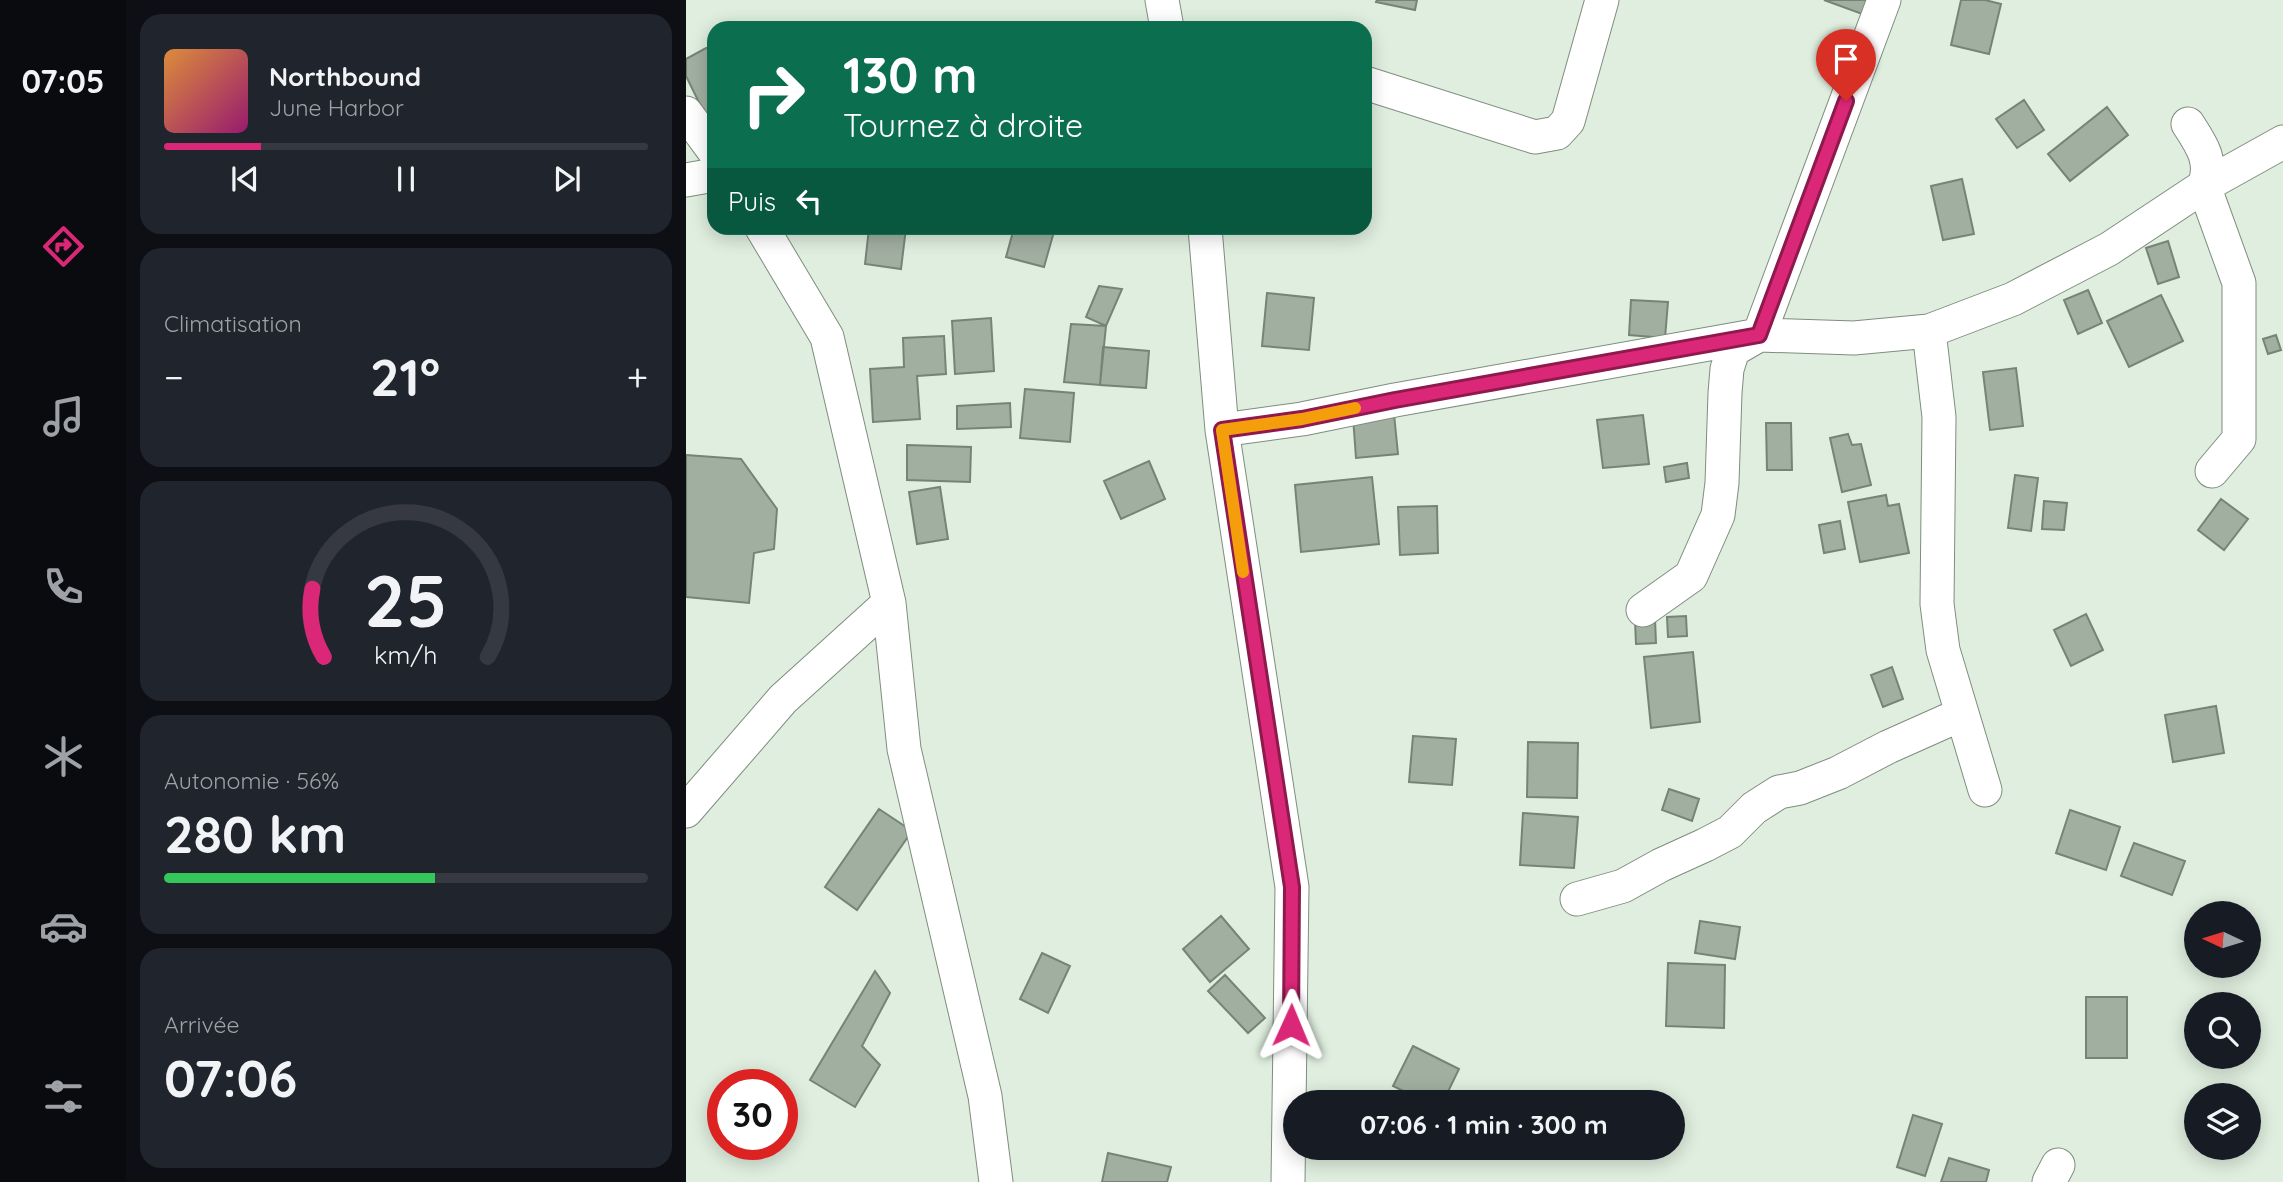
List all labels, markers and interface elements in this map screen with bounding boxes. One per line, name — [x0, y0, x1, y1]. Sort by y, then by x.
pin — [1816, 29, 1876, 101]
icon: arrive — [1827, 40, 1865, 78]
text: 130 m — [843, 44, 977, 105]
icon: right — [728, 49, 819, 140]
text: Northbound — [269, 60, 421, 93]
text: 07:05 — [22, 61, 104, 101]
text: June Harbor — [269, 93, 404, 122]
text: Tournez à droite — [843, 105, 1083, 145]
icon: previous — [226, 160, 264, 198]
icon: pause — [387, 160, 425, 198]
icon: next — [548, 160, 586, 198]
icon: left — [790, 182, 828, 220]
text: Puis — [728, 185, 776, 218]
icon: directions — [39, 222, 88, 271]
text: Climatisation — [164, 309, 302, 338]
text: 21° — [370, 344, 440, 409]
text: − — [164, 353, 184, 401]
text: + — [627, 353, 648, 401]
icon: music — [39, 392, 88, 441]
text: 25 — [364, 554, 448, 645]
icon: phone — [39, 562, 88, 611]
text: km/h — [374, 639, 438, 670]
icon: climate — [39, 732, 88, 781]
text: Autonomie · 56% — [164, 766, 339, 795]
text: 280 km — [164, 801, 346, 866]
north arrow — [2184, 901, 2261, 978]
map controls — [2184, 901, 2261, 1160]
icon: car — [39, 902, 88, 951]
position arrow — [1254, 988, 1328, 1062]
button: search — [2184, 992, 2261, 1069]
text: Arrivée — [164, 1010, 240, 1039]
text: 07:06 — [164, 1045, 297, 1110]
speed limit sign: 30 — [707, 1069, 798, 1160]
icon: filters — [39, 1072, 88, 1121]
button: layers — [2184, 1083, 2261, 1160]
text: 07:06 · 1 min · 300 m — [1360, 1108, 1608, 1141]

